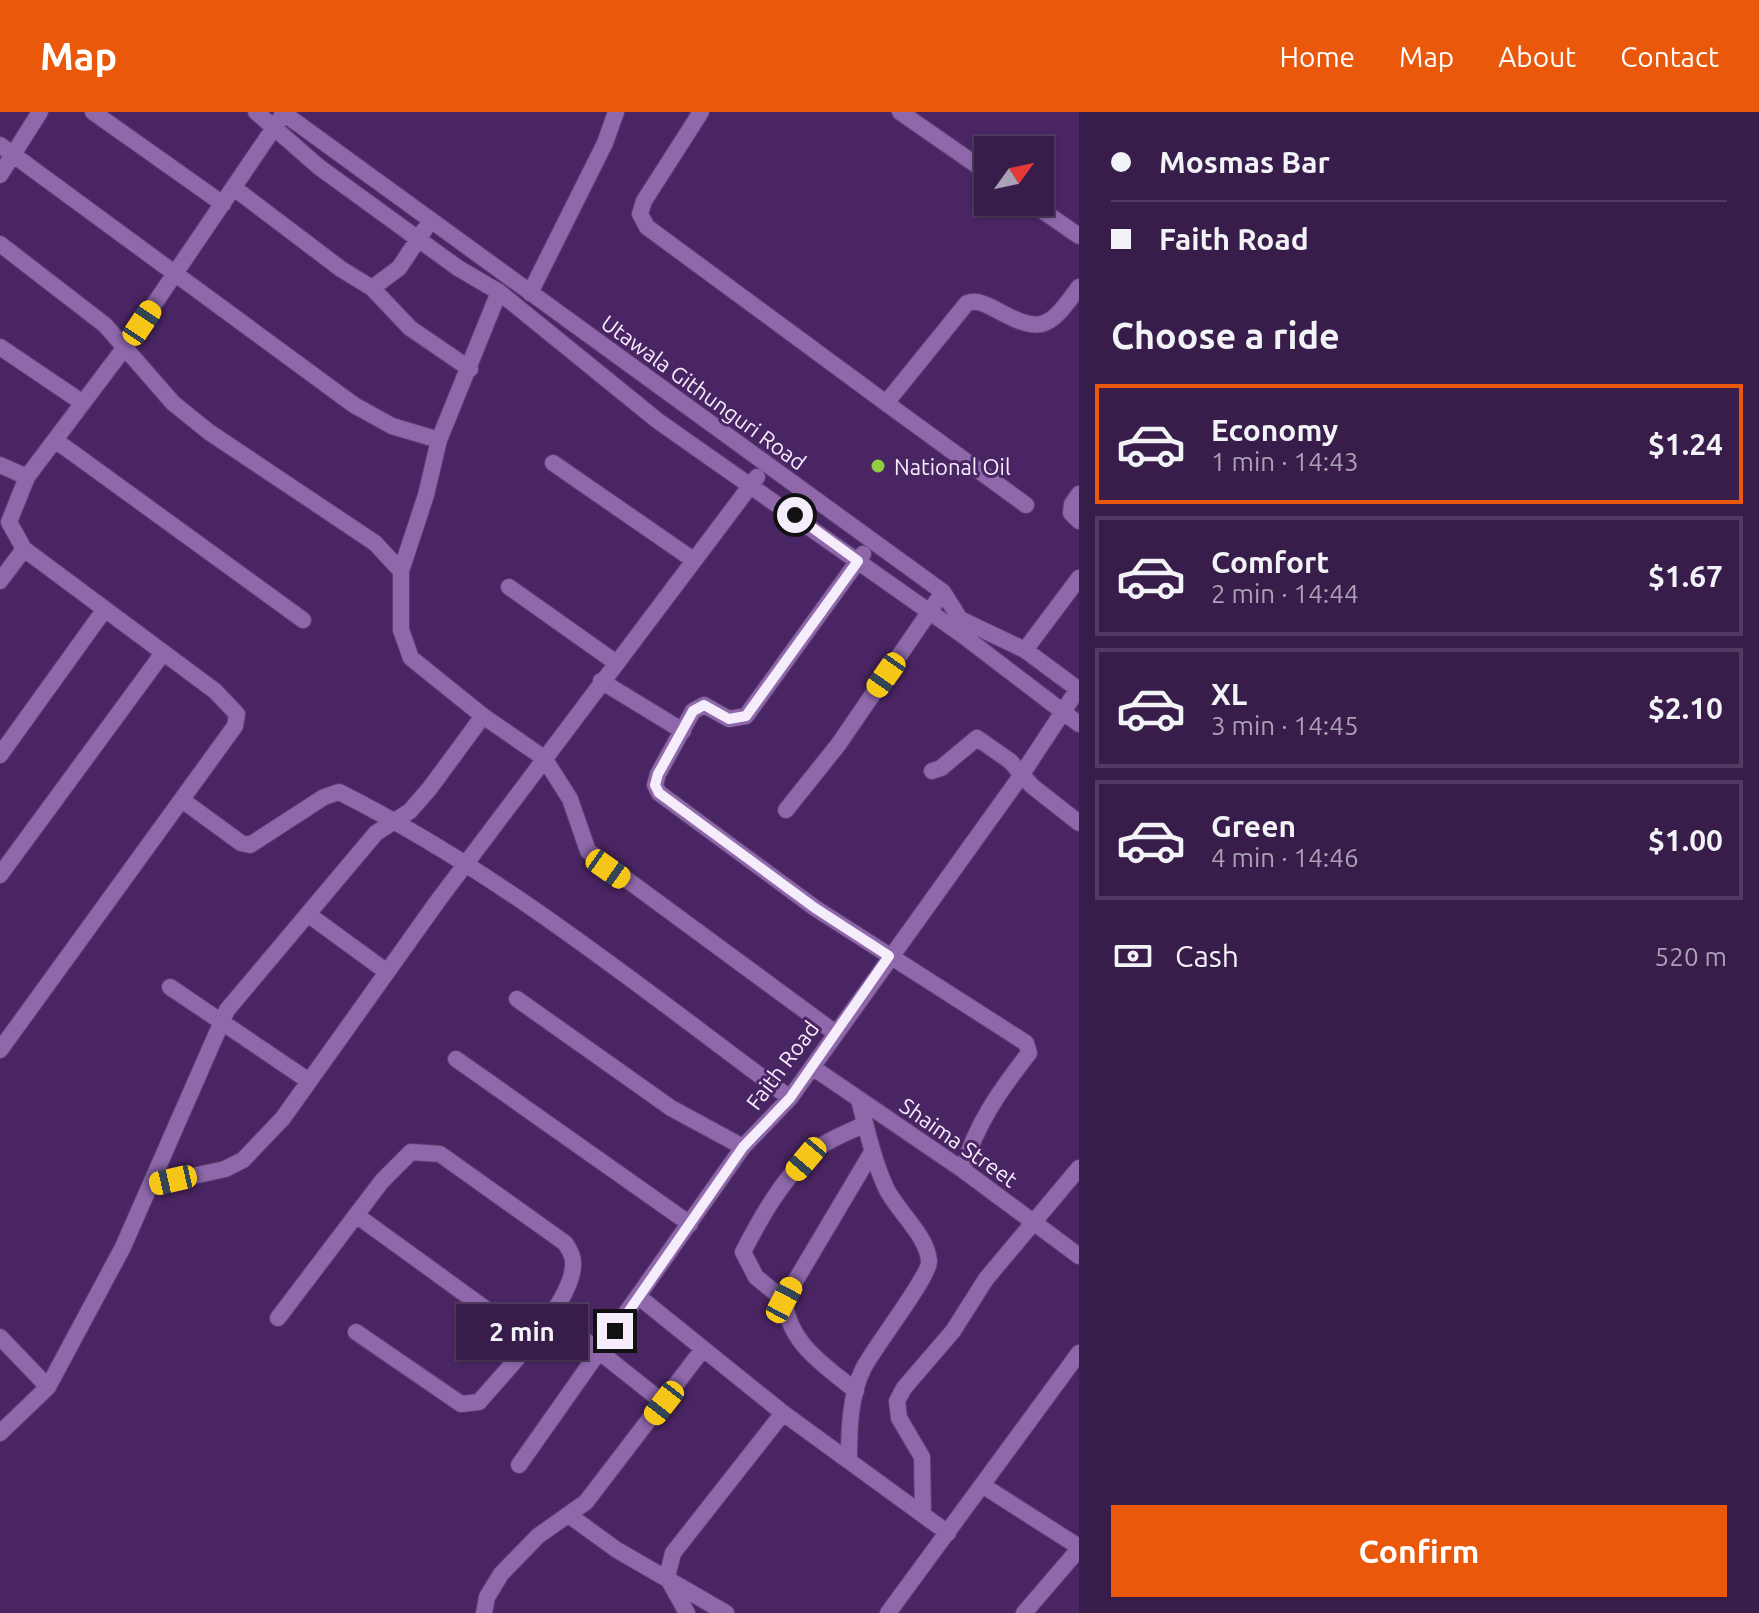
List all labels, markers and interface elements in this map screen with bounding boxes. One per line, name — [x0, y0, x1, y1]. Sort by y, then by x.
text: Map — [40, 35, 117, 77]
text: Home — [1280, 41, 1355, 72]
text: Map — [1399, 41, 1454, 72]
text: About — [1498, 41, 1576, 72]
text: Contact — [1620, 41, 1719, 72]
north arrow — [974, 136, 1054, 216]
map controls — [974, 136, 1054, 216]
text: Mosmas Bar — [1159, 145, 1330, 179]
text: Faith Road — [1159, 222, 1309, 256]
car — [119, 296, 165, 350]
street label: Utawala Githunguri Road — [597, 309, 811, 475]
text: Choose a ride — [1111, 315, 1340, 356]
icon: car — [1115, 408, 1187, 480]
text: Economy — [1211, 413, 1338, 447]
text: $1.24 — [1648, 427, 1723, 461]
text: 1 min · 14:43 — [1211, 447, 1359, 476]
place label: National Oil — [894, 454, 1011, 479]
marker: National Oil — [869, 457, 887, 475]
route start — [777, 497, 813, 533]
icon: car — [1115, 540, 1187, 612]
text: Comfort — [1211, 545, 1329, 579]
text: $1.67 — [1648, 559, 1723, 593]
text: 2 min · 14:44 — [1211, 579, 1359, 608]
car — [862, 648, 910, 702]
icon: car — [1115, 672, 1187, 744]
text: XL — [1211, 677, 1247, 711]
text: $2.10 — [1648, 691, 1723, 725]
text: 3 min · 14:45 — [1211, 711, 1359, 740]
icon: car — [1115, 804, 1187, 876]
text: Green — [1211, 809, 1296, 843]
text: $1.00 — [1648, 823, 1723, 857]
text: 4 min · 14:46 — [1211, 843, 1359, 872]
car — [581, 845, 635, 893]
icon: cash — [1111, 934, 1155, 978]
text: Cash — [1175, 939, 1239, 973]
text: 520 m — [1655, 942, 1727, 971]
street label: Faith Road — [741, 1016, 823, 1114]
street label: Shaima Street — [896, 1092, 1023, 1192]
car — [781, 1133, 831, 1185]
car — [147, 1163, 199, 1197]
car — [762, 1273, 806, 1327]
callout: 2 min — [455, 1303, 587, 1359]
route end — [597, 1313, 633, 1349]
text: 2 min — [489, 1317, 555, 1346]
car — [640, 1377, 688, 1429]
button: Confirm — [1111, 1505, 1727, 1597]

